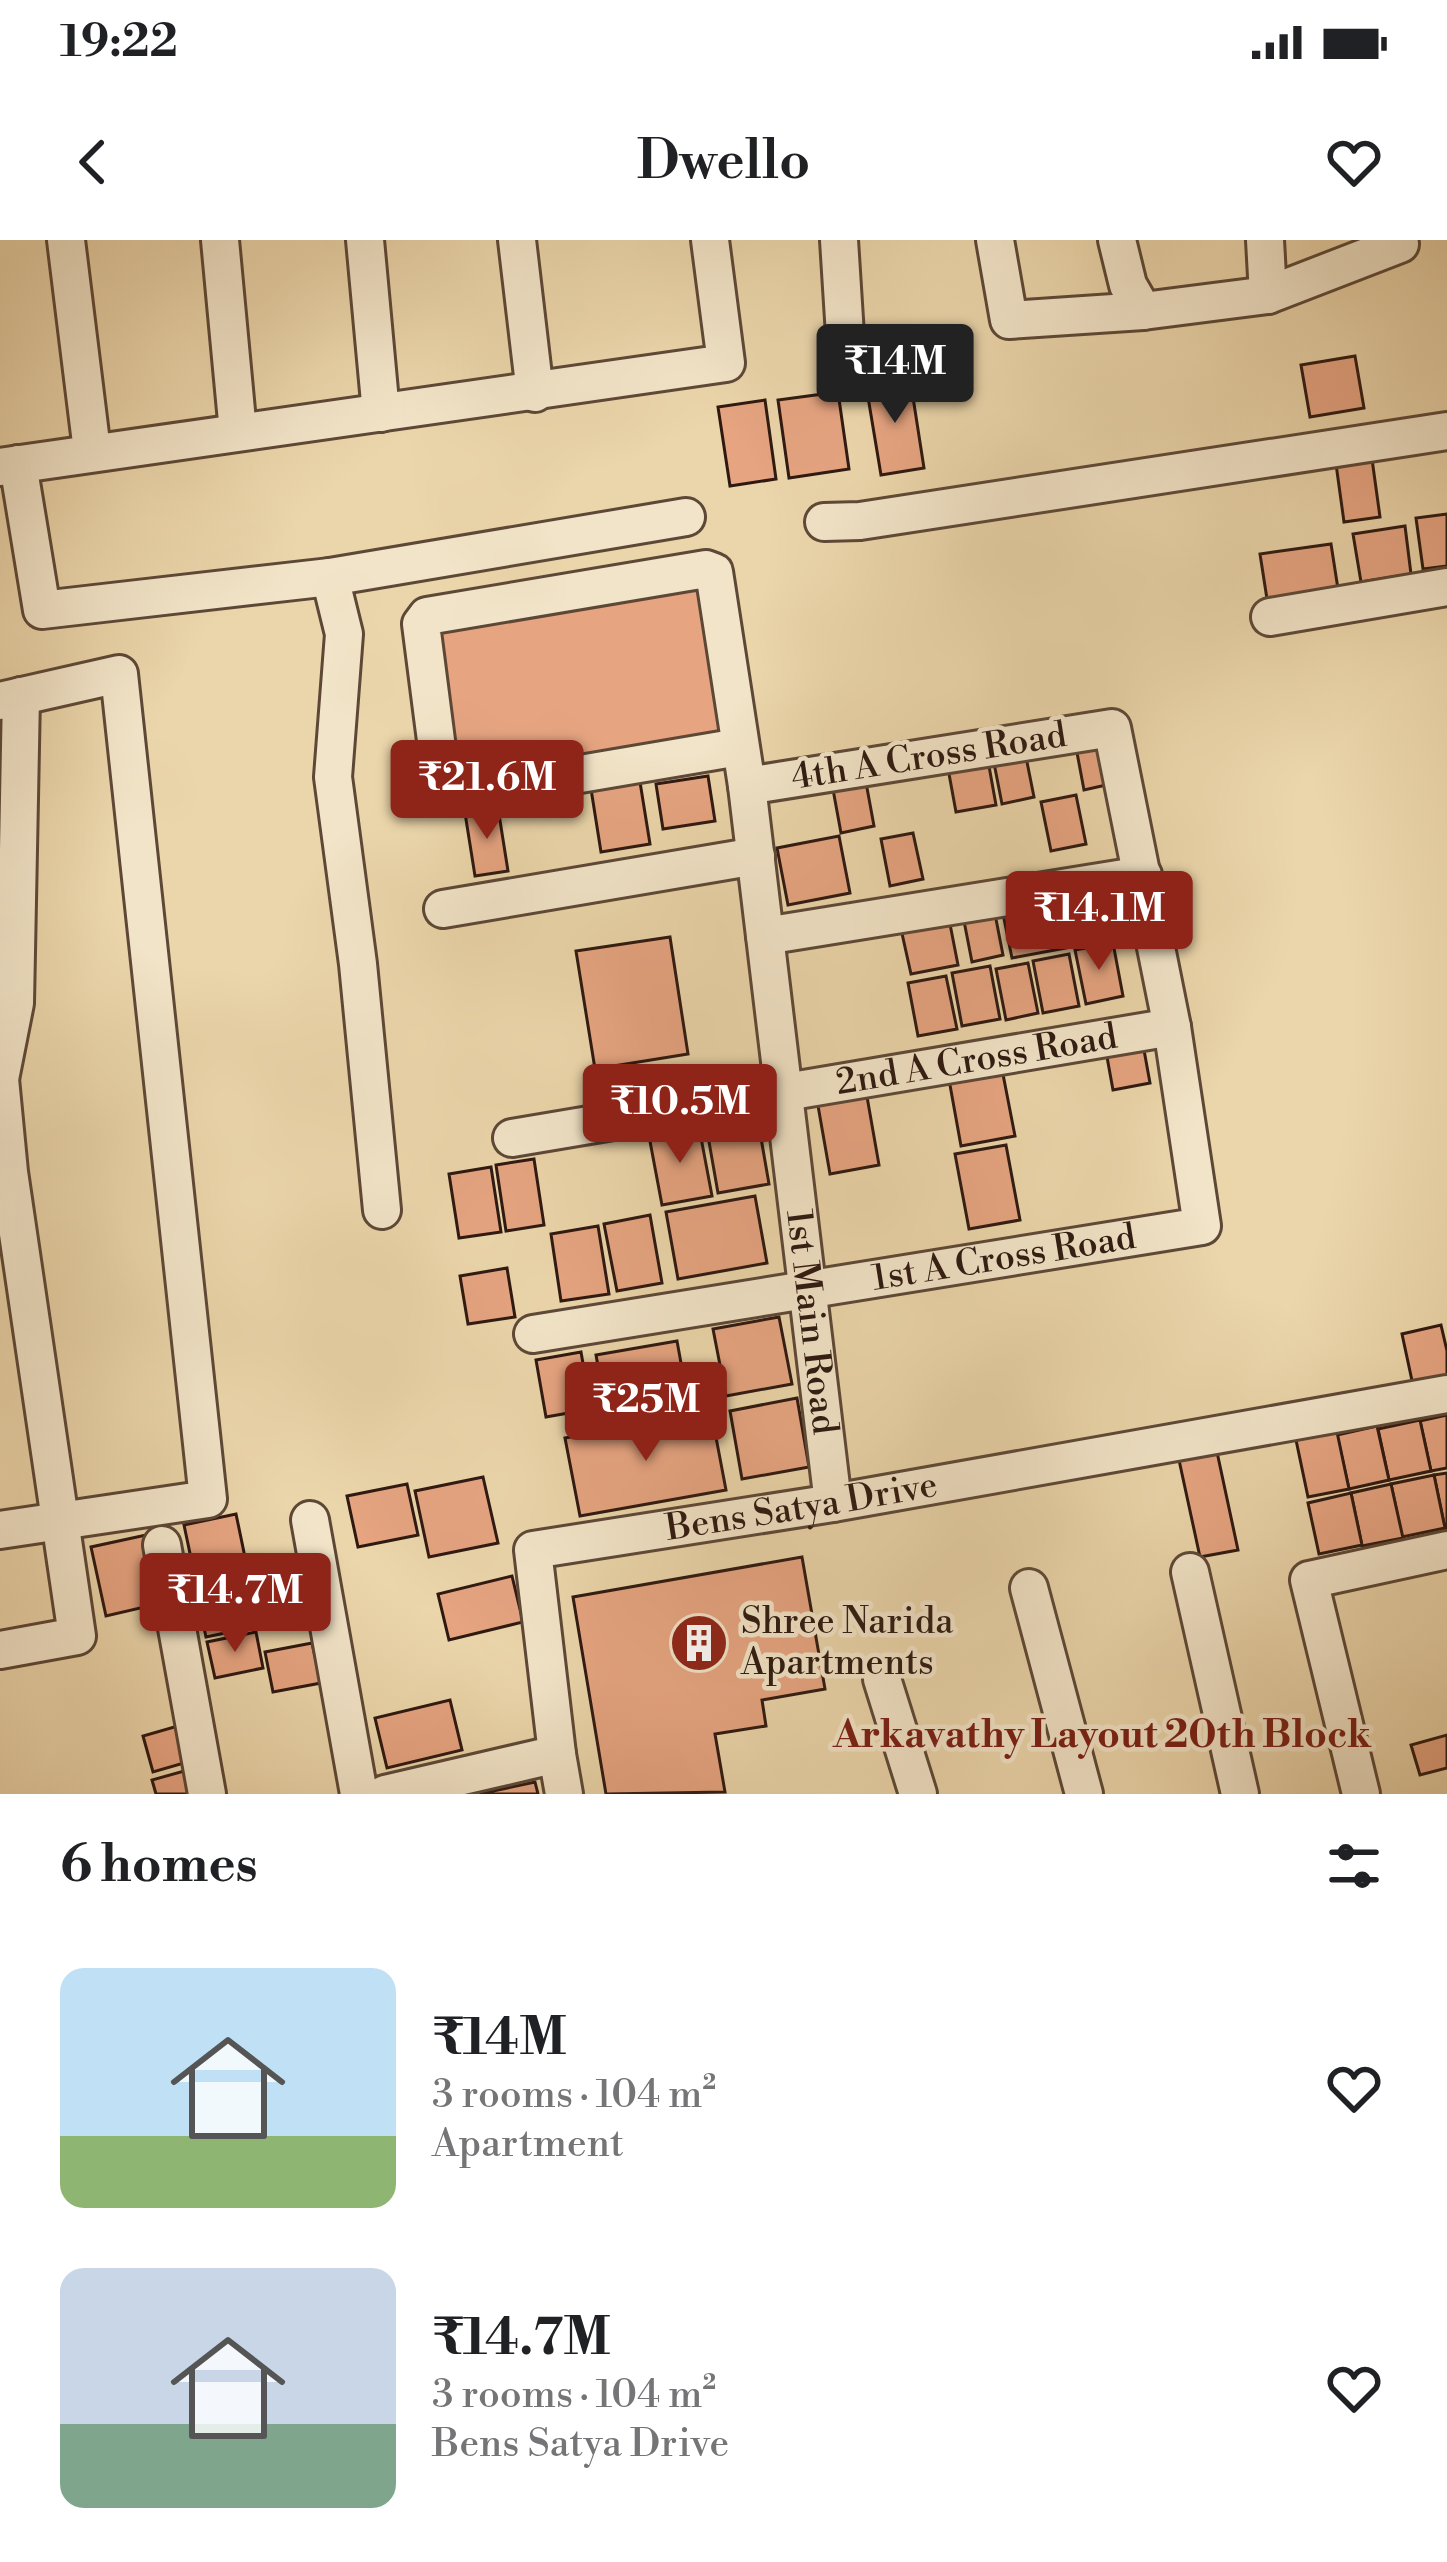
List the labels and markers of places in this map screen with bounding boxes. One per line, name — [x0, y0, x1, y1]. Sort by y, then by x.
pin: ₹14M — [824, 324, 966, 426]
pin: ₹21.6M — [389, 740, 585, 842]
pin: ₹14.1M — [1001, 871, 1197, 973]
pin: ₹10.5M — [582, 1064, 778, 1166]
pin: ₹25M — [575, 1362, 717, 1464]
pin: ₹14.7M — [137, 1553, 333, 1655]
place label: Shree Narida Apartments — [740, 1600, 954, 1686]
building icon: Shree Narida Apartments — [668, 1612, 730, 1674]

